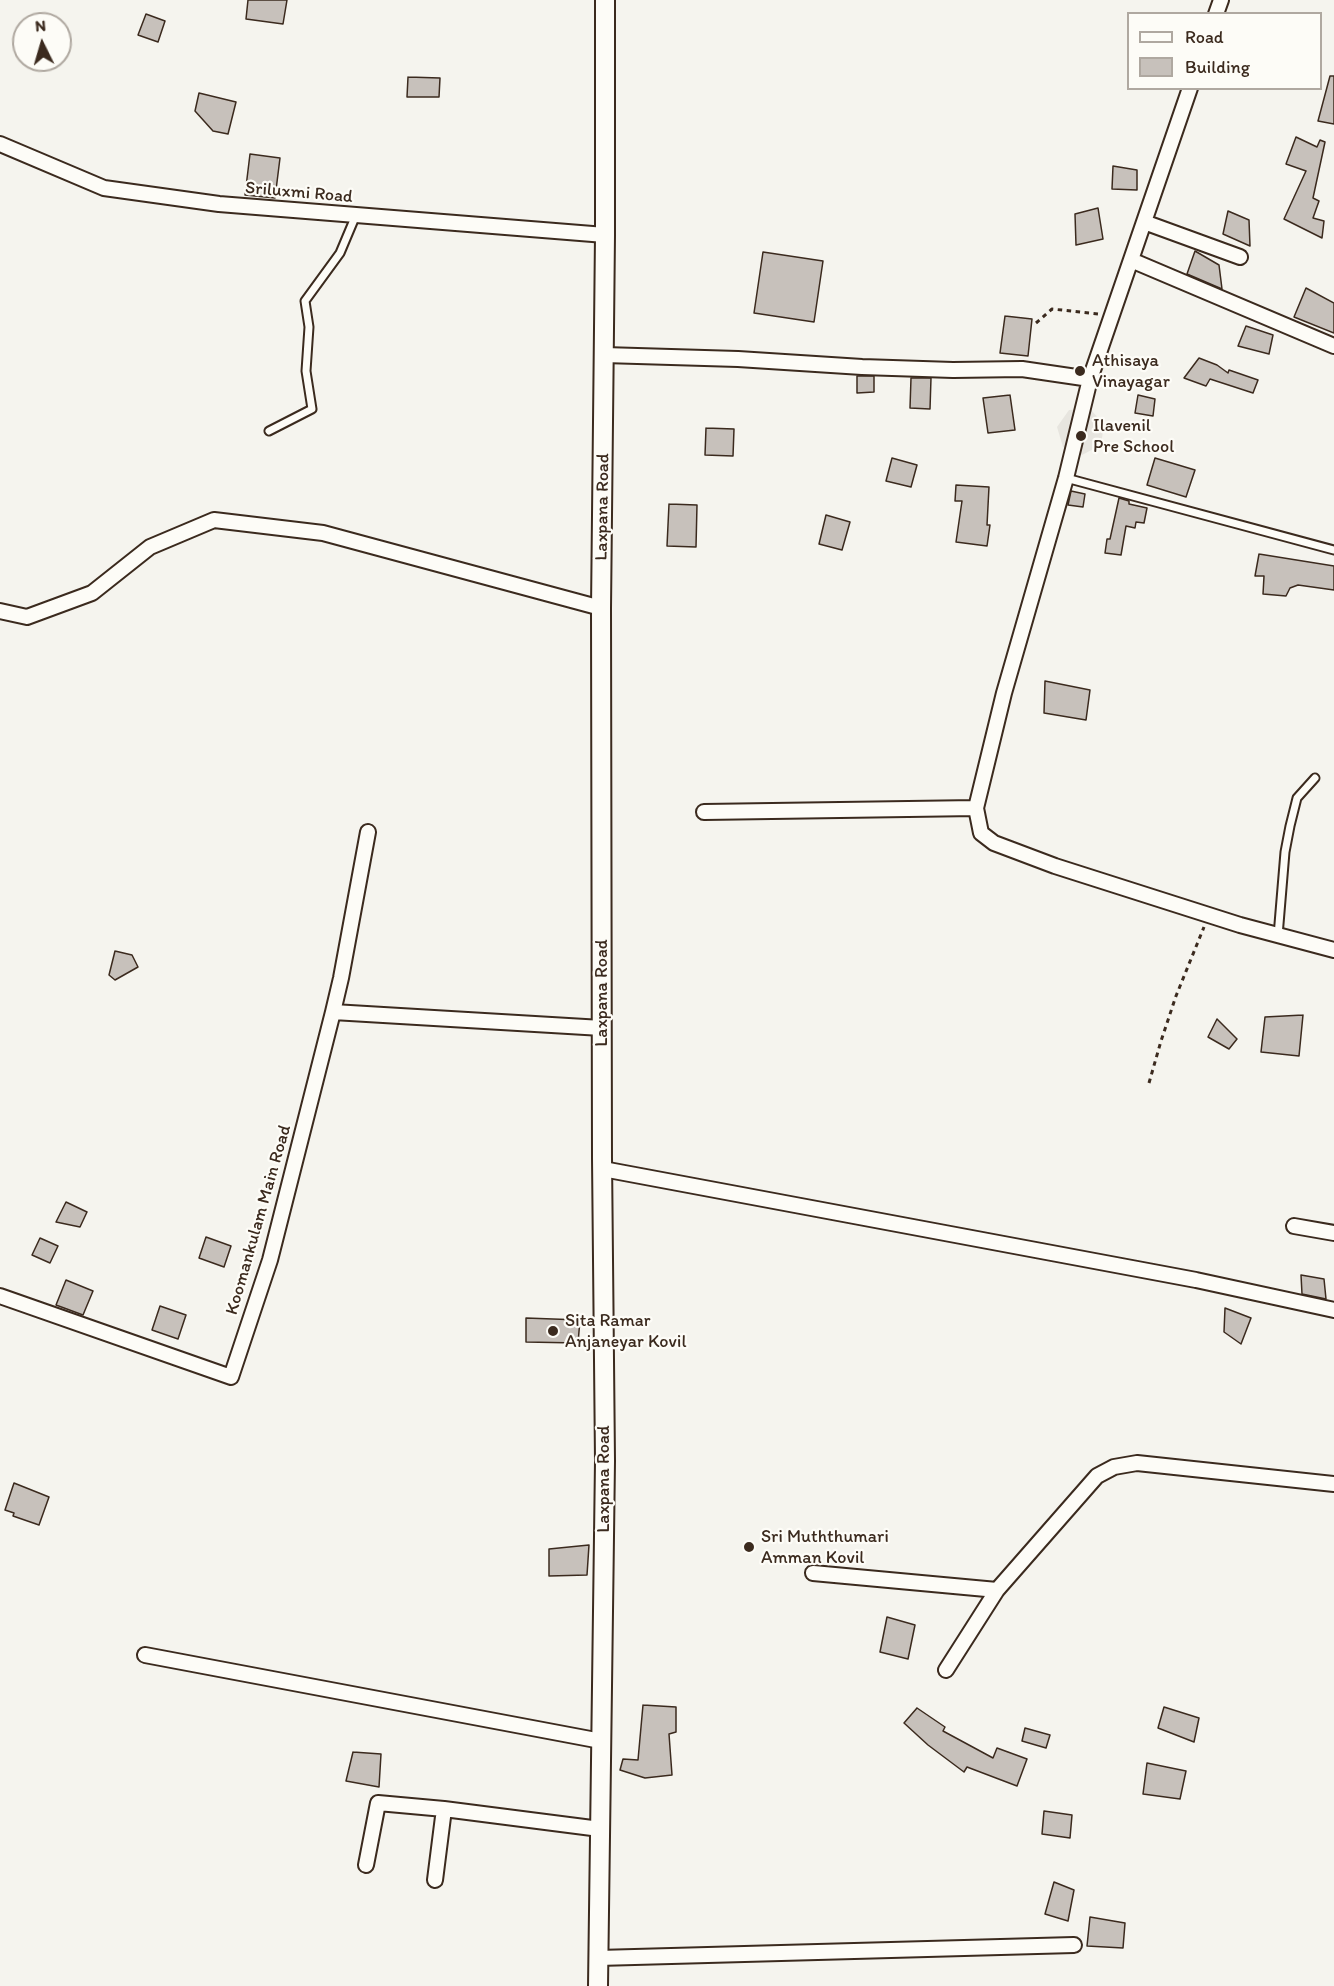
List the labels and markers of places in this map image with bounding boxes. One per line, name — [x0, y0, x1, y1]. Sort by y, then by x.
place label: Athisaya Vinayagar — [1092, 350, 1170, 392]
marker: Athisaya Vinayagar — [1073, 364, 1087, 378]
place label: Ilavenil Pre School — [1093, 415, 1174, 458]
marker: Ilavenil Pre School — [1074, 429, 1088, 443]
place label: Sita Ramar Anjaneyar Kovil — [565, 1310, 687, 1352]
marker: Sita Ramar Anjaneyar Kovil — [546, 1324, 560, 1338]
place label: Sri Muththumari Amman Kovil — [761, 1526, 889, 1568]
marker: Sri Muththumari Amman Kovil — [742, 1540, 756, 1554]

